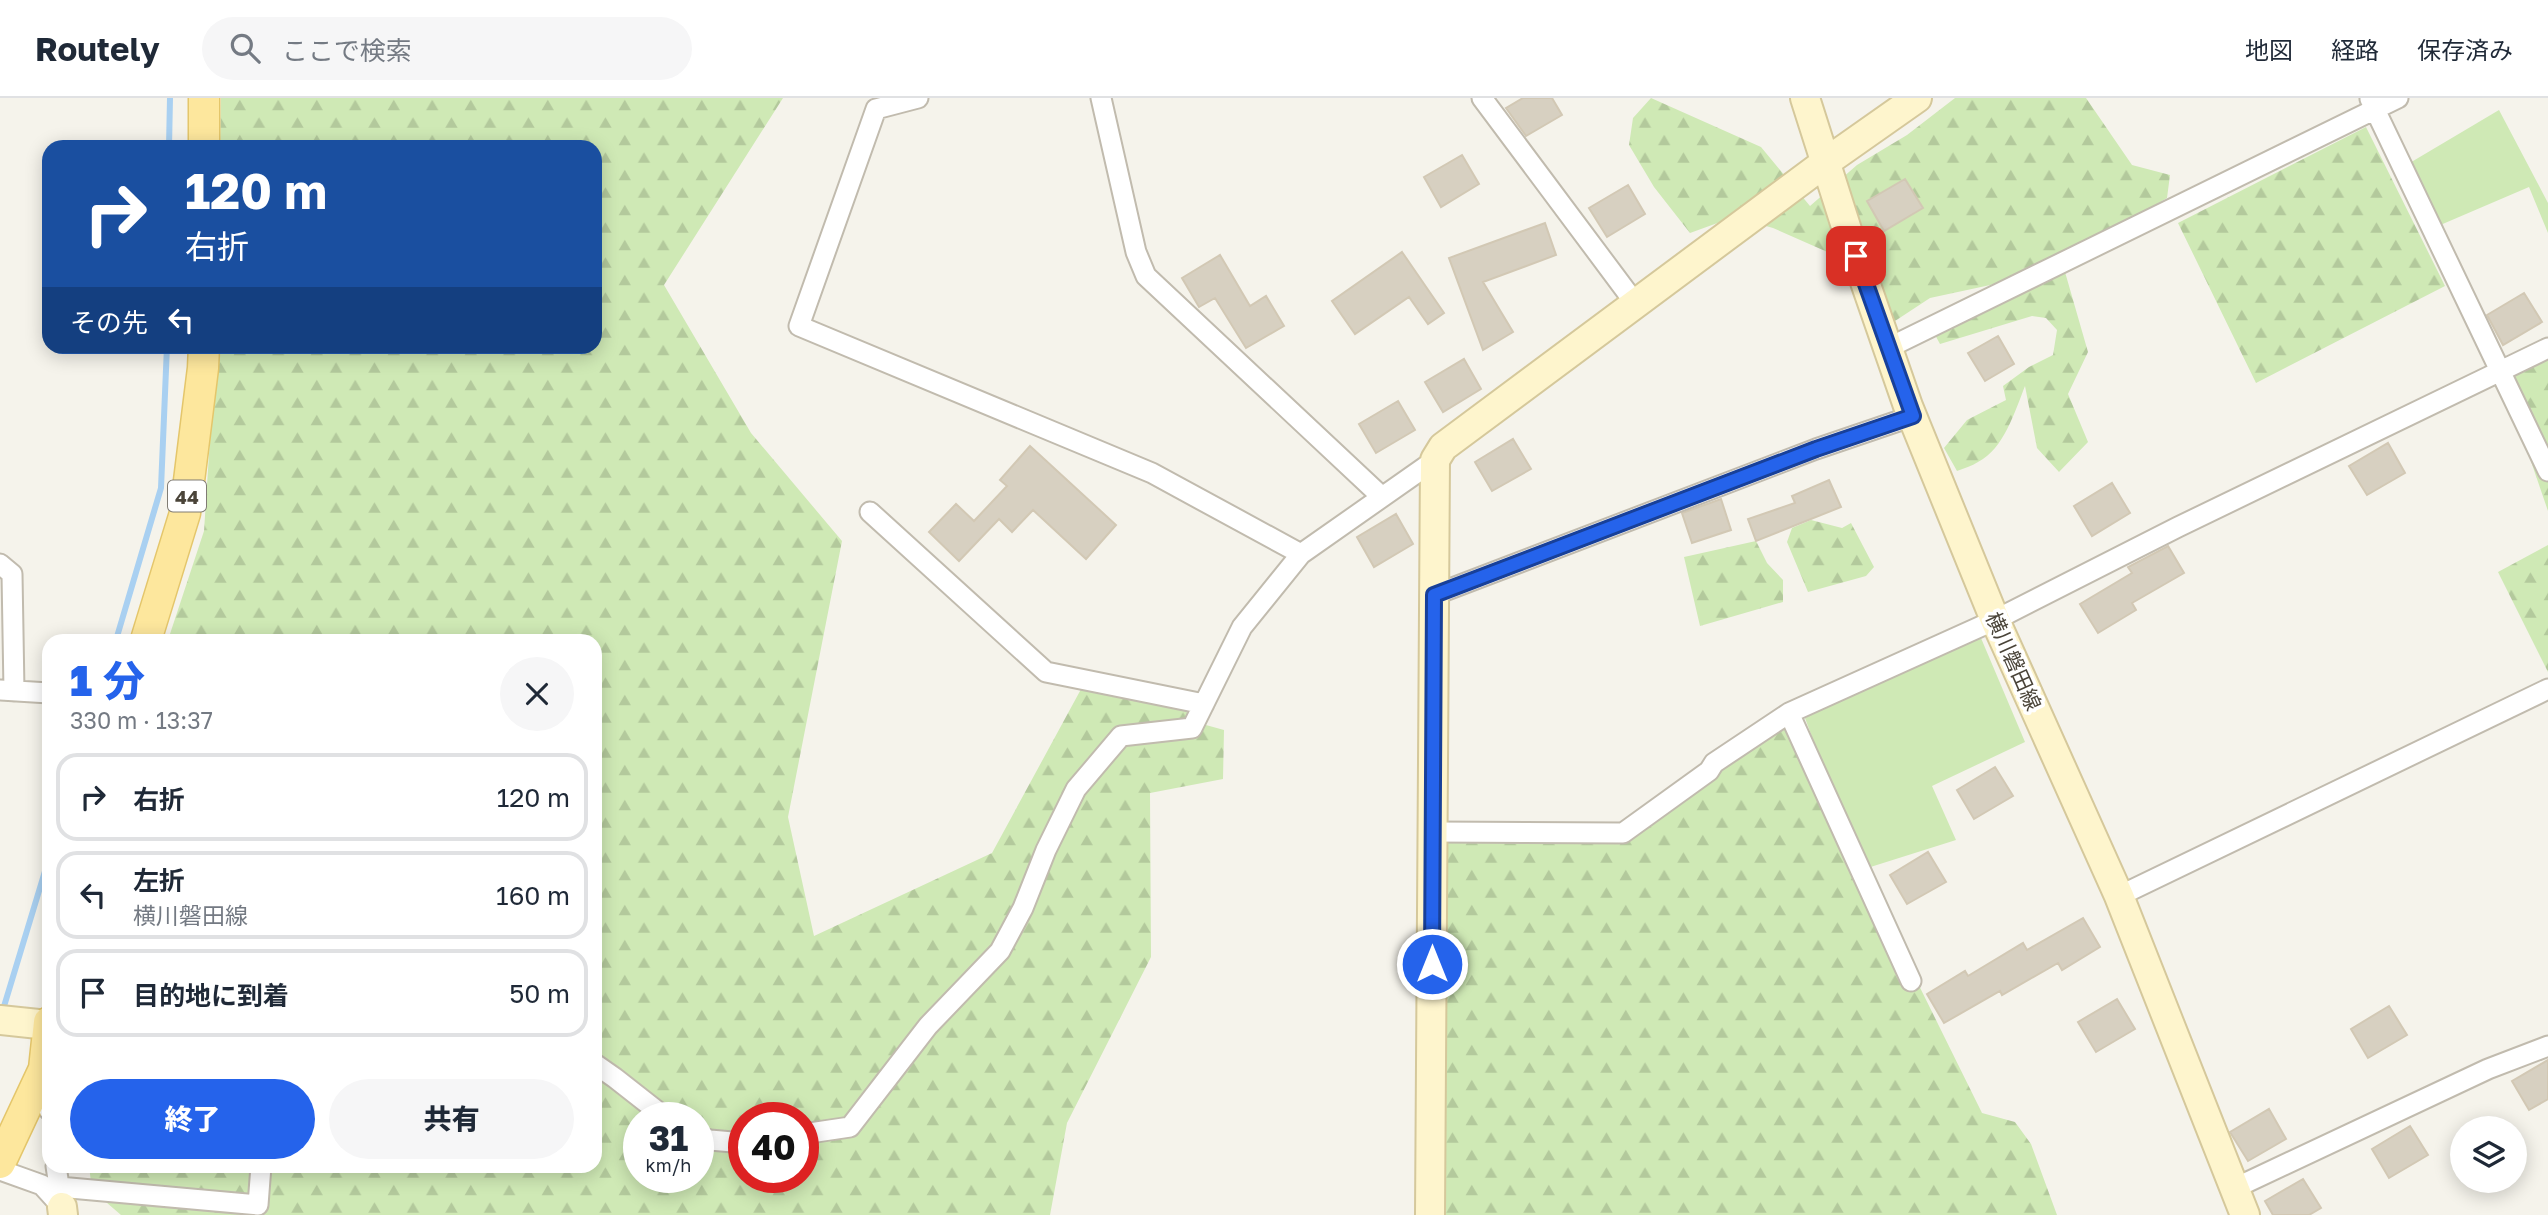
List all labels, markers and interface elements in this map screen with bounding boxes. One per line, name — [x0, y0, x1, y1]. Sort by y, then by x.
search box — [202, 17, 692, 80]
text: Routely — [35, 29, 160, 68]
icon: search — [226, 29, 264, 67]
text: ここで検索 — [282, 35, 412, 66]
text: 地図 — [2245, 35, 2293, 64]
text: 経路 — [2331, 35, 2379, 64]
text: 保存済み — [2417, 35, 2513, 64]
text: 120 m — [185, 161, 327, 220]
icon: right — [70, 168, 161, 259]
pin — [1826, 226, 1886, 286]
text: 右折 — [185, 227, 249, 265]
icon: arrive — [1837, 237, 1875, 275]
icon: left — [162, 301, 200, 339]
text: その先 — [70, 307, 148, 338]
road number: 44 — [168, 480, 206, 512]
street label: 横川磐田線 — [1981, 608, 2047, 714]
text: 1 分 — [70, 655, 145, 705]
button: close — [500, 657, 574, 731]
text: 330 m · 13:37 — [70, 706, 213, 734]
icon: right — [74, 778, 112, 816]
text: 120 m — [497, 782, 570, 813]
text: 右折 — [133, 784, 185, 815]
text: 左折 — [133, 865, 185, 896]
icon: left — [74, 876, 112, 914]
text: 160 m — [496, 880, 570, 911]
text: 横川磐田線 — [133, 901, 248, 929]
position arrow — [1395, 927, 1469, 1001]
icon: arrive — [74, 974, 112, 1012]
text: 50 m — [509, 978, 570, 1009]
text: 目的地に到着 — [133, 980, 289, 1011]
button: 終了 — [70, 1079, 315, 1159]
button: 共有 — [329, 1079, 574, 1159]
speed limit sign: 40 — [728, 1102, 819, 1193]
map controls — [2450, 1116, 2527, 1193]
button: layers — [2450, 1116, 2527, 1193]
text: 31 — [649, 1117, 688, 1159]
text: km/h — [646, 1154, 691, 1176]

